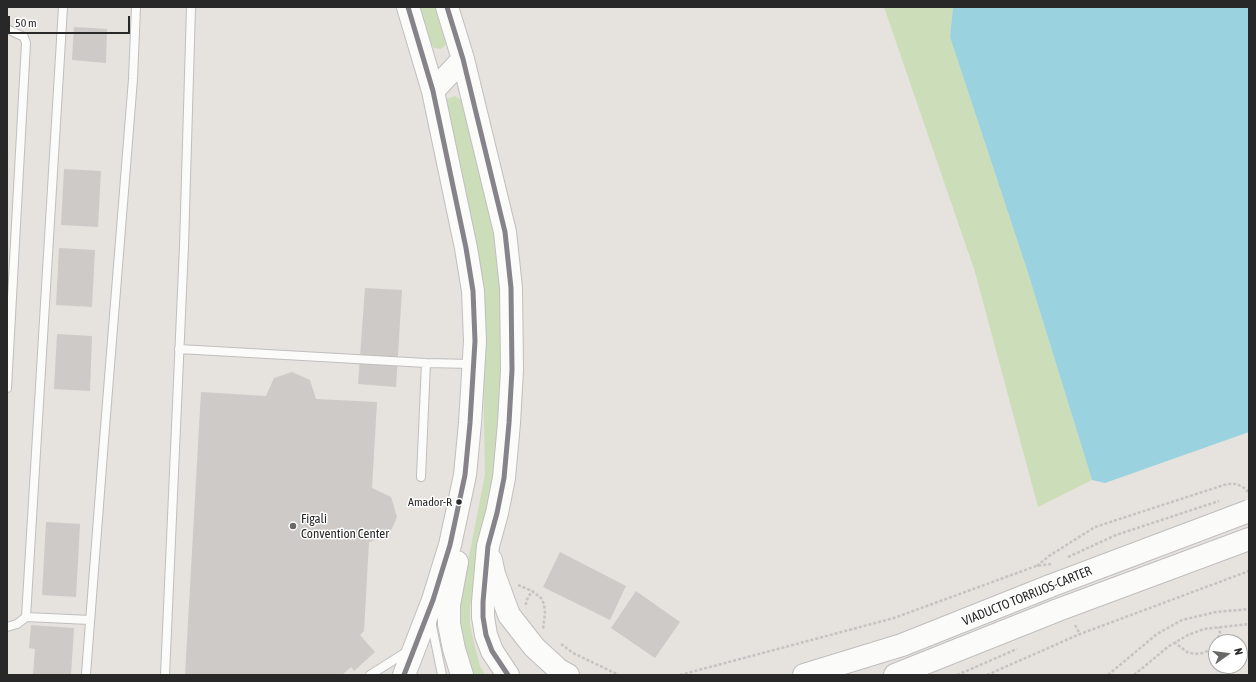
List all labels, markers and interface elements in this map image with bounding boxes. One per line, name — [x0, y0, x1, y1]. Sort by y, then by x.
scale bar — [10, 8, 132, 34]
text: 50 m — [15, 16, 37, 30]
place label: Amador-R — [408, 495, 452, 509]
marker: Amador-R — [454, 497, 464, 507]
place label: Figali Convention Center — [301, 511, 389, 542]
marker: Figali Convention Center — [288, 521, 298, 531]
street label: VIADUCTO TORRIJOS-CARTER — [960, 563, 1094, 629]
north arrow — [1208, 634, 1248, 674]
text: N — [1232, 647, 1245, 656]

